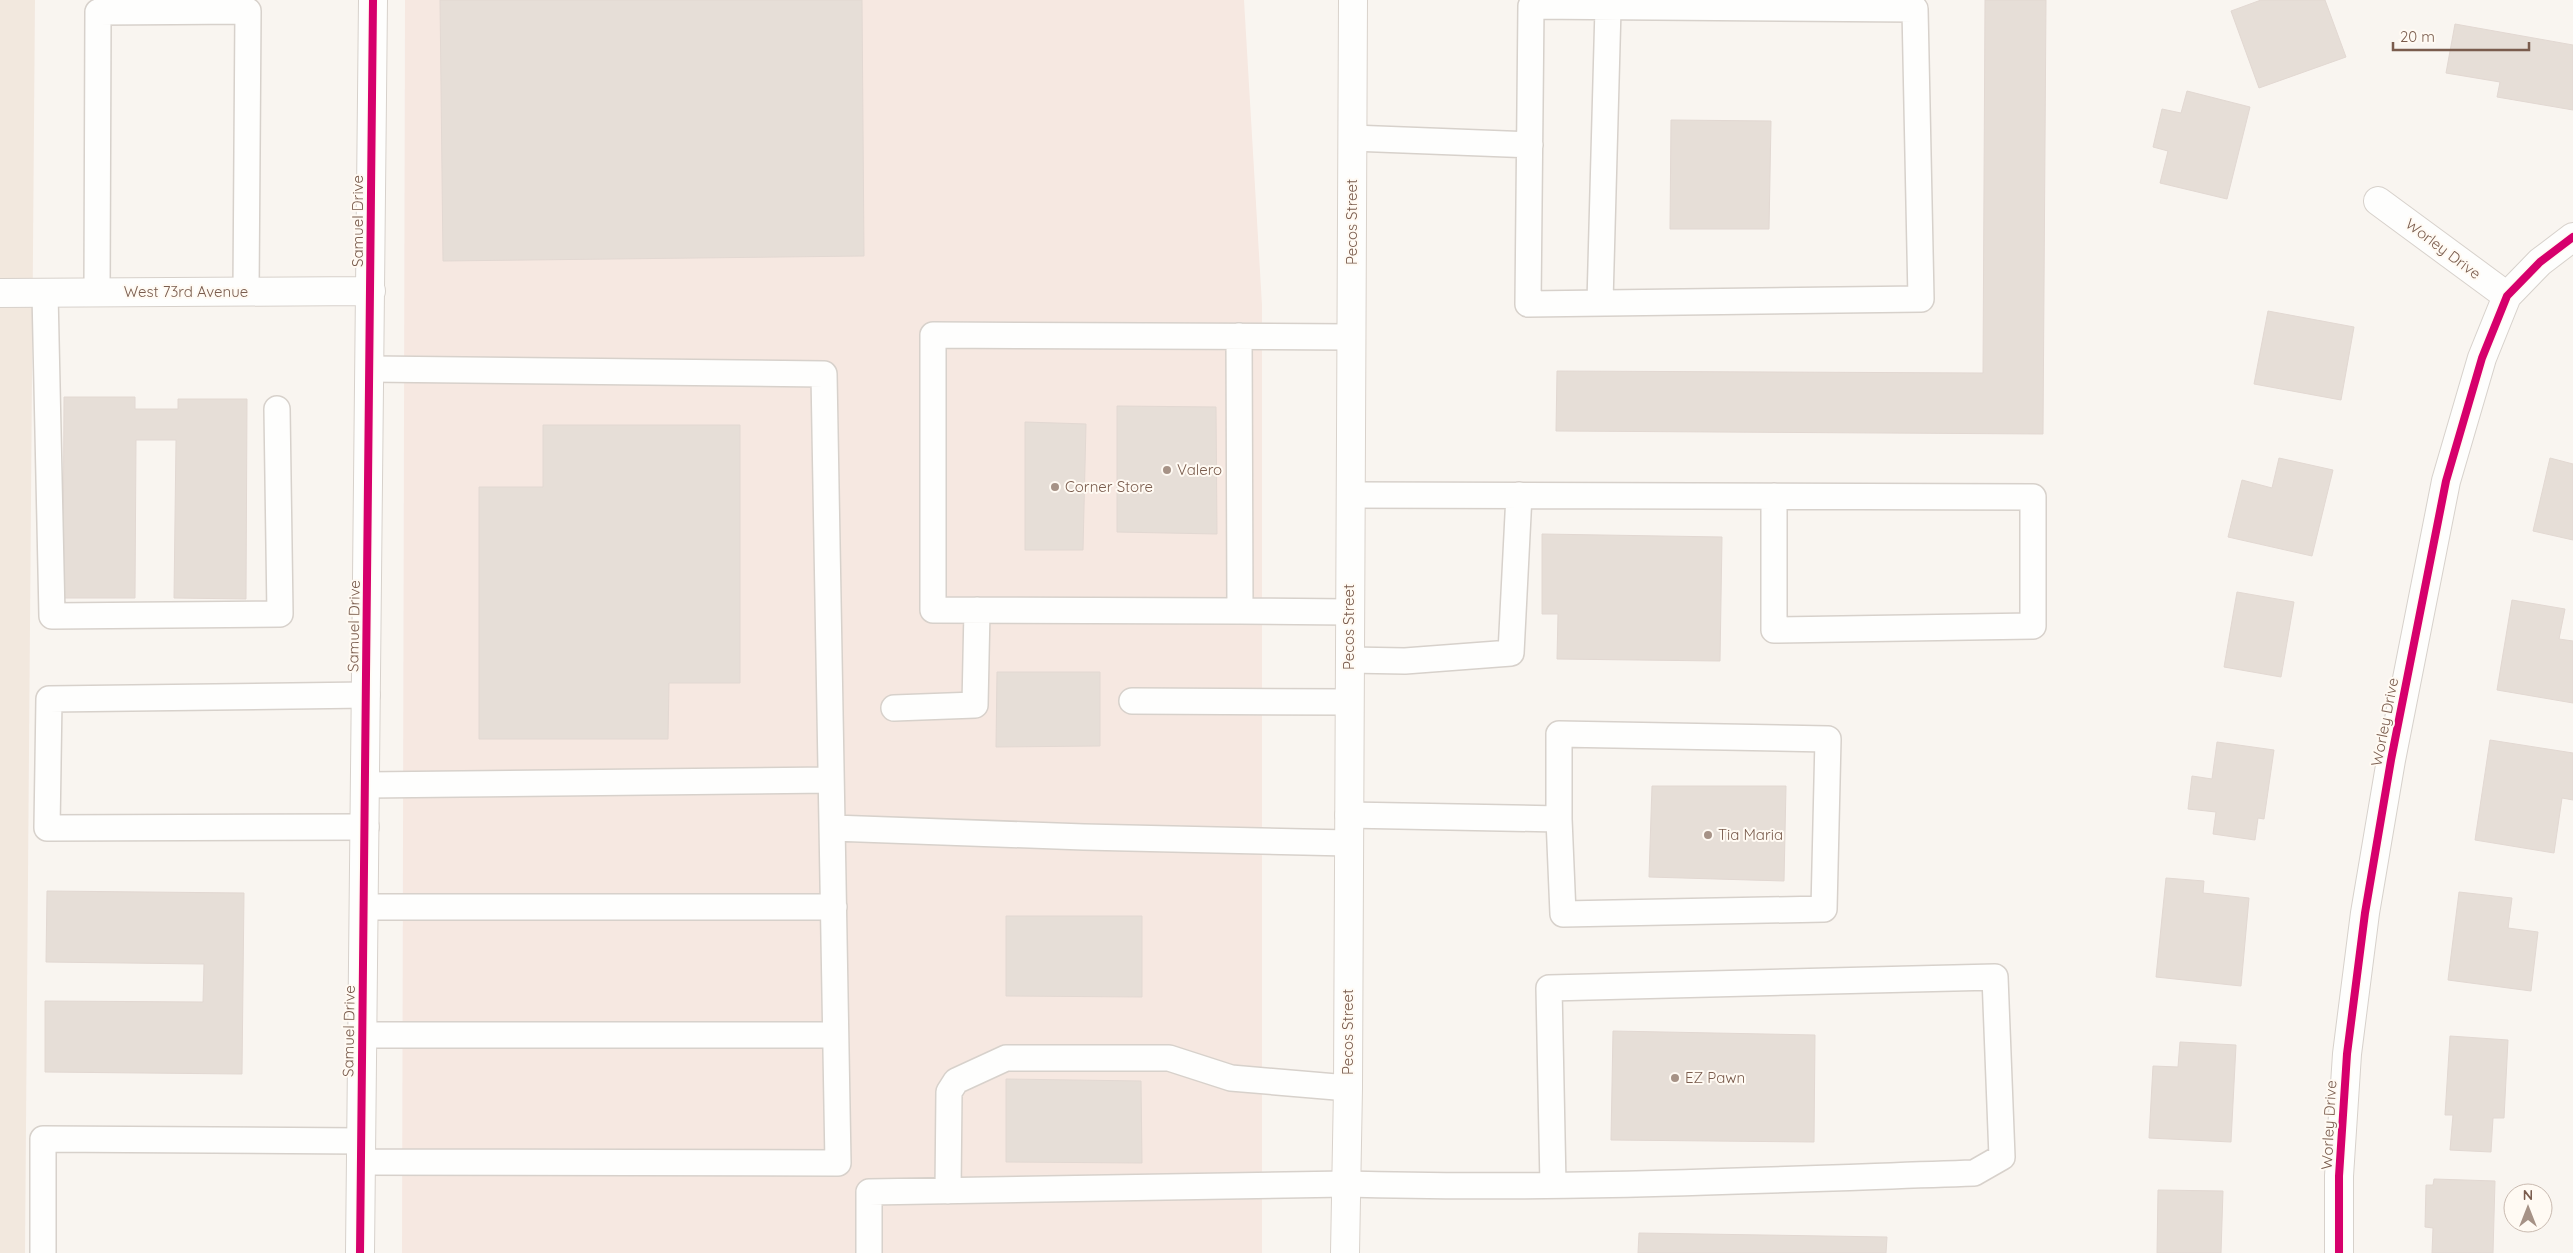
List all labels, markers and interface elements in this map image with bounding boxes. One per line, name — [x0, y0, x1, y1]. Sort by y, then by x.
scale bar — [2393, 20, 2529, 52]
text: 20 m — [2400, 27, 2435, 46]
street label: Samuel Drive — [348, 175, 367, 267]
street label: Pecos Street — [1342, 179, 1361, 265]
street label: Worley Drive — [2402, 214, 2485, 283]
street label: West 73rd Avenue — [124, 282, 248, 301]
place label: Valero — [1177, 460, 1222, 479]
marker: Valero — [1161, 464, 1173, 476]
place label: Corner Store — [1065, 477, 1153, 496]
marker: Corner Store — [1049, 481, 1061, 493]
street label: Samuel Drive — [343, 580, 364, 672]
street label: Pecos Street — [1339, 584, 1358, 670]
street label: Worley Drive — [2367, 676, 2402, 768]
place label: Tia Maria — [1718, 825, 1783, 844]
marker: Tia Maria — [1702, 829, 1714, 841]
street label: Samuel Drive — [338, 985, 359, 1077]
street label: Pecos Street — [1338, 989, 1357, 1075]
place label: EZ Pawn — [1685, 1068, 1745, 1087]
marker: EZ Pawn — [1669, 1072, 1681, 1084]
street label: Worley Drive — [2317, 1080, 2340, 1170]
north arrow — [2503, 1183, 2553, 1233]
text: N — [2523, 1186, 2533, 1204]

